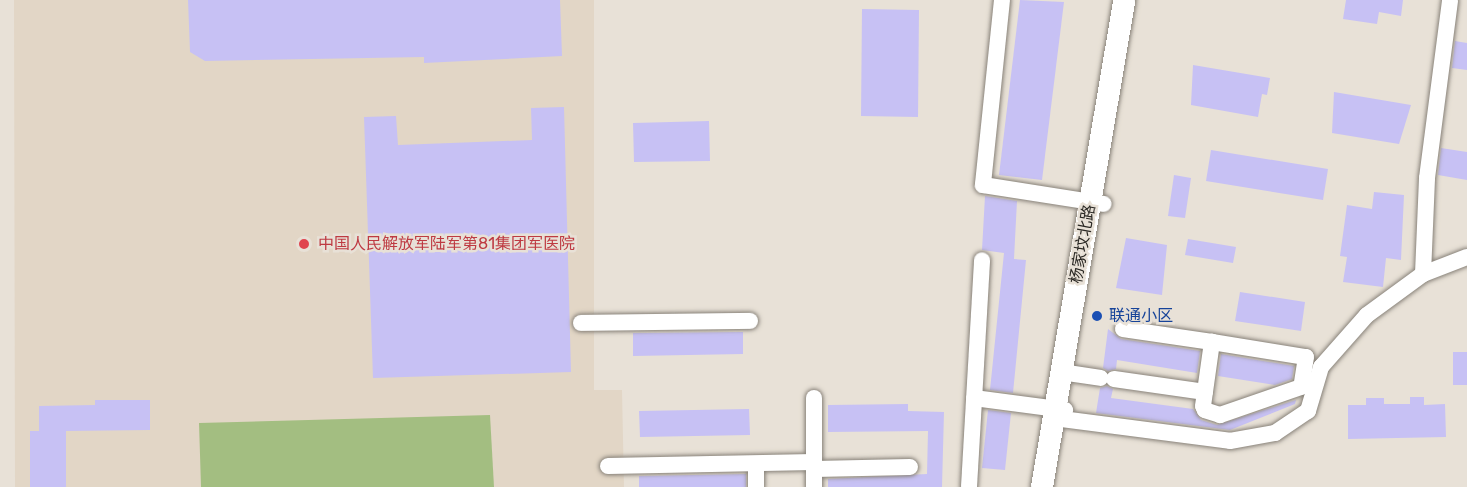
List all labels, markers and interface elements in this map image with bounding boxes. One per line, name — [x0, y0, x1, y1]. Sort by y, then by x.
street label: 杨家坟北路 — [1067, 203, 1099, 285]
place label: 中国人民解放军陆军第81集团军医院 — [318, 234, 575, 254]
marker: 中国人民解放军陆军第81集团军医院 — [295, 235, 313, 253]
place label: 联通小区 — [1109, 306, 1173, 326]
marker: 联通小区 — [1090, 309, 1104, 323]

